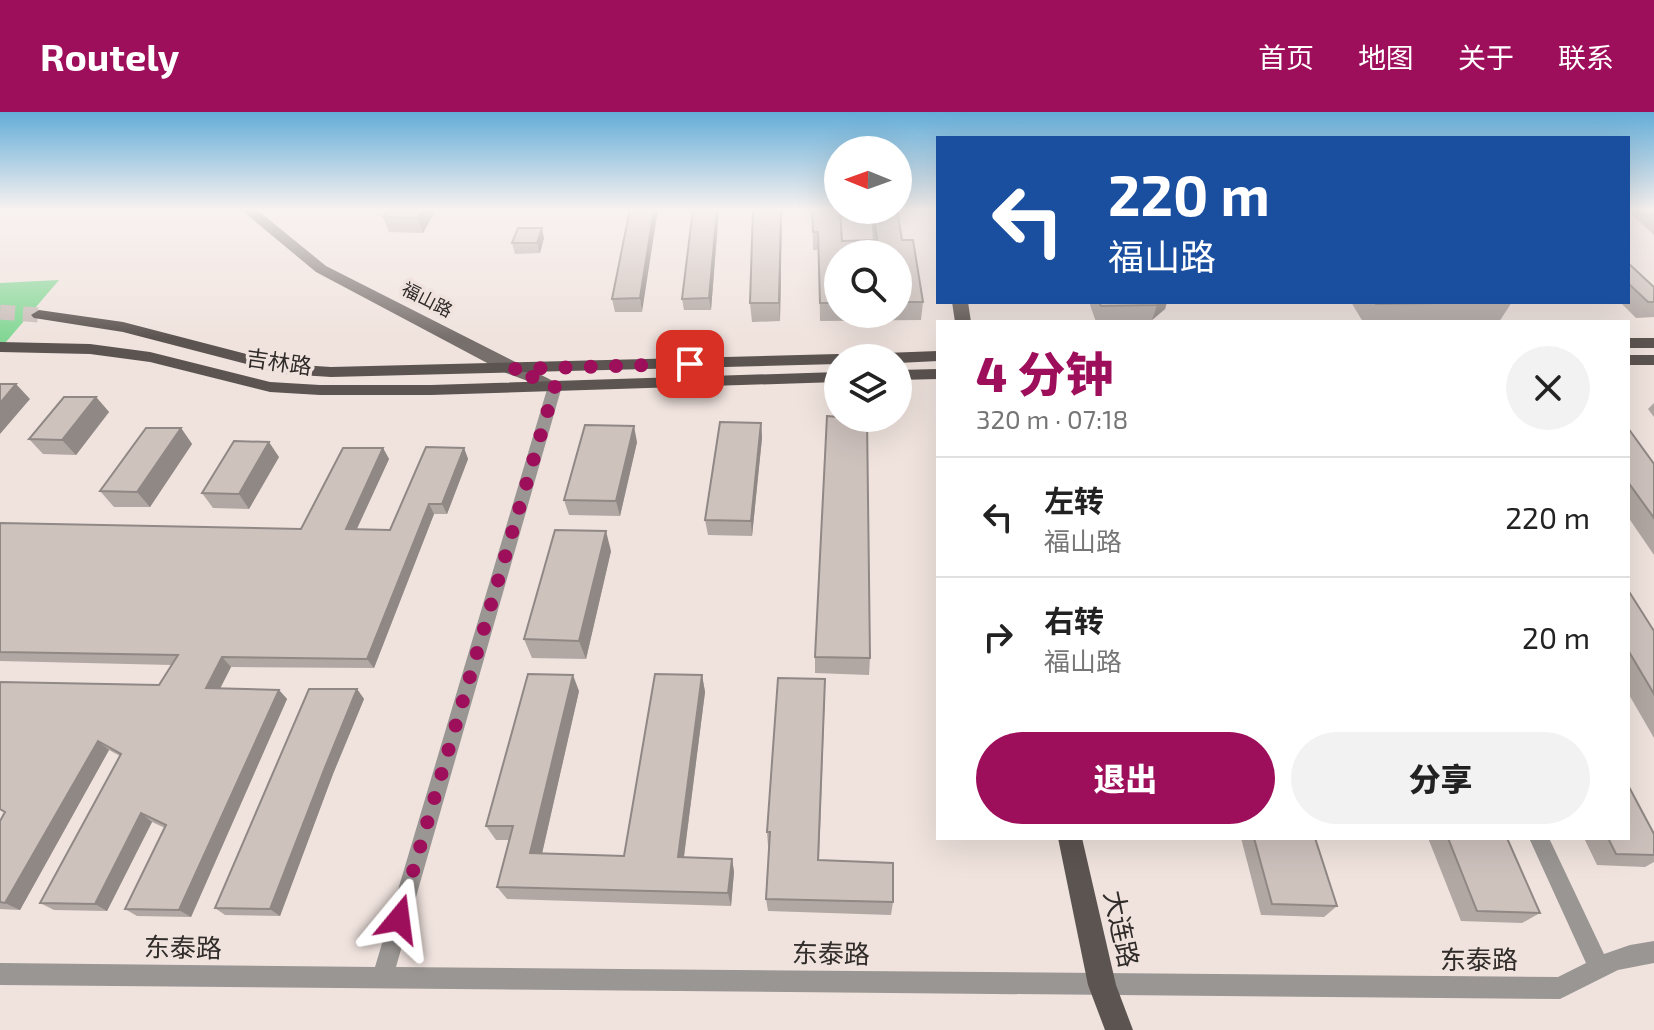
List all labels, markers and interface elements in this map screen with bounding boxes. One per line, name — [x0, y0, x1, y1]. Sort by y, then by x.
text: Routely — [40, 33, 179, 79]
text: 首页 — [1258, 40, 1314, 74]
text: 地图 — [1358, 40, 1414, 74]
text: 关于 — [1458, 40, 1514, 74]
text: 联系 — [1558, 40, 1614, 74]
north arrow — [824, 136, 912, 224]
map controls — [824, 136, 912, 432]
text: 220 m — [1108, 160, 1270, 227]
icon: left — [976, 168, 1080, 272]
text: 福山路 — [1108, 234, 1216, 277]
button: search — [824, 240, 912, 328]
street label: 福山路 — [398, 277, 457, 321]
pin — [656, 330, 724, 398]
icon: arrive — [668, 342, 712, 386]
street label: 吉林路 — [245, 344, 314, 378]
button: layers — [824, 344, 912, 432]
text: 4 分钟 — [976, 344, 1113, 402]
button: close — [1506, 346, 1590, 430]
text: 320 m · 07:18 — [976, 403, 1128, 434]
text: 左转 — [1044, 482, 1104, 518]
icon: left — [976, 495, 1020, 539]
text: 220 m — [1505, 499, 1590, 535]
text: 福山路 — [1044, 525, 1122, 556]
text: 右转 — [1044, 602, 1104, 638]
icon: right — [976, 615, 1020, 659]
text: 20 m — [1522, 619, 1590, 655]
text: 福山路 — [1044, 645, 1122, 676]
button: 退出 — [976, 732, 1275, 824]
button: 分享 — [1291, 732, 1590, 824]
position arrow — [357, 877, 441, 961]
street label: 大连路 — [1099, 887, 1146, 970]
street label: 东泰路 — [144, 930, 222, 963]
street label: 东泰路 — [792, 936, 870, 969]
street label: 东泰路 — [1440, 943, 1518, 974]

